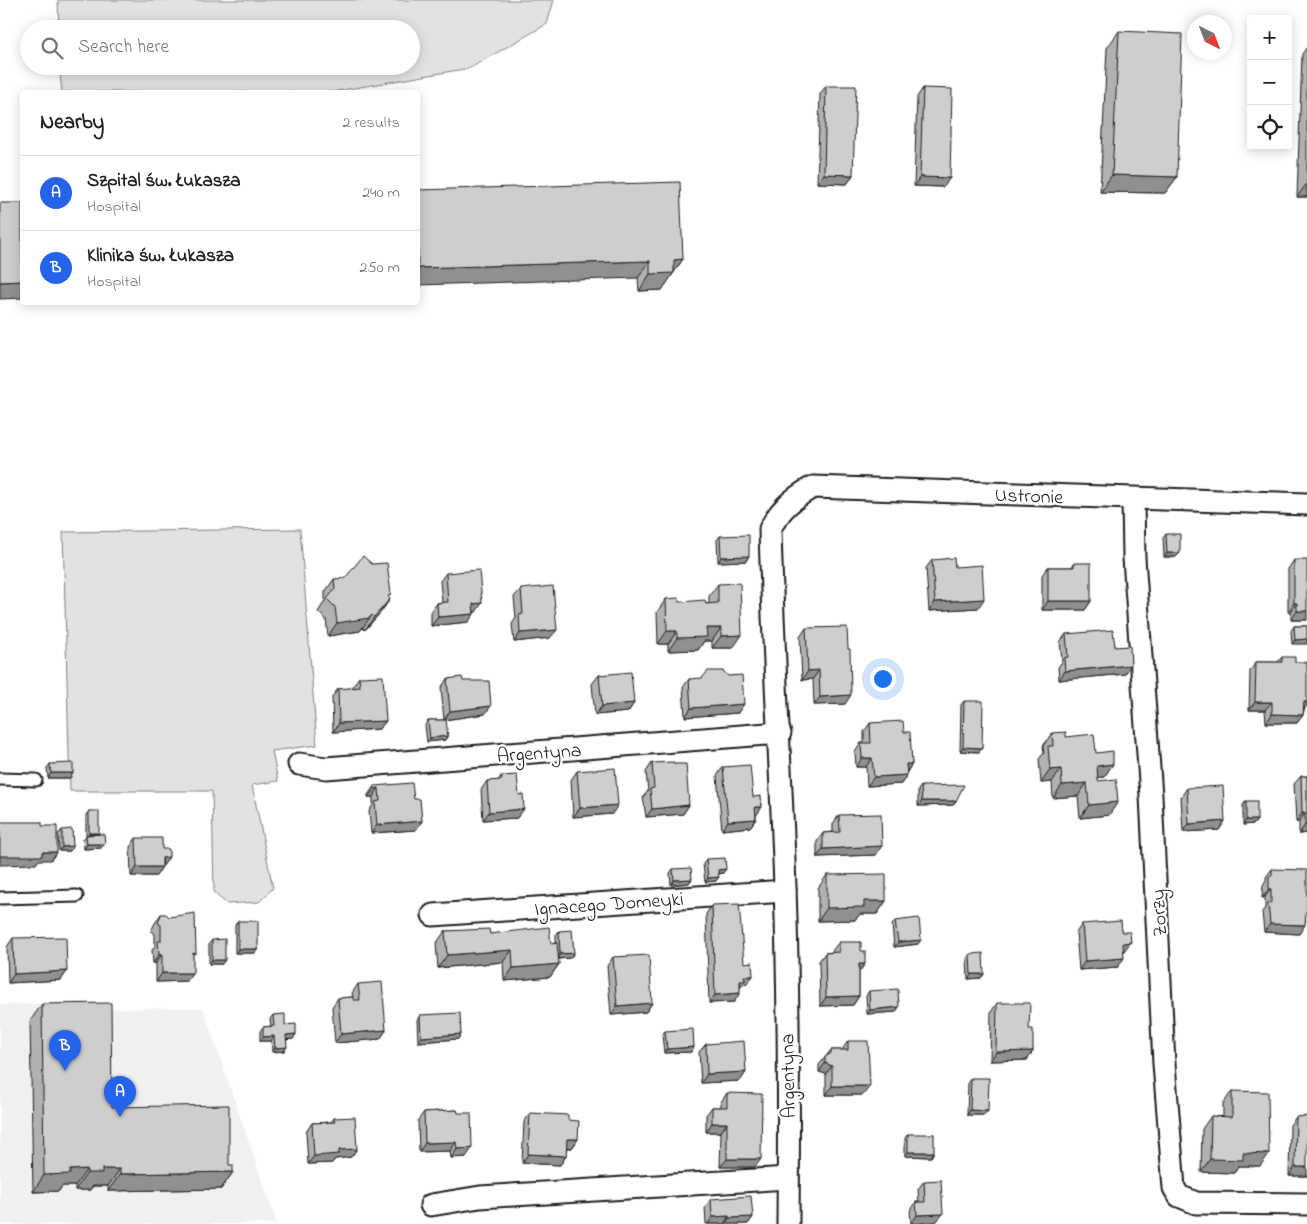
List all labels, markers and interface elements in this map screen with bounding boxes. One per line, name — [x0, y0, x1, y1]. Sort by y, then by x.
north arrow — [1187, 15, 1232, 60]
map controls — [1247, 15, 1292, 150]
button: + — [1247, 15, 1292, 60]
search box — [20, 20, 420, 75]
icon: search — [38, 34, 66, 62]
text: Search here — [78, 34, 169, 61]
button: − — [1247, 60, 1292, 105]
button: locate — [1247, 105, 1292, 150]
text: Nearby — [40, 108, 104, 138]
text: 2 results — [342, 111, 400, 135]
text: Szpital św. Łukasza — [87, 168, 241, 195]
text: A — [51, 181, 61, 205]
text: 240 m — [362, 181, 400, 205]
text: Hospital — [87, 195, 141, 219]
text: Klinika św. Łukasza — [87, 243, 234, 270]
text: B — [51, 256, 61, 280]
text: 250 m — [360, 256, 400, 280]
text: Hospital — [87, 270, 141, 294]
street label: Ustronie — [994, 482, 1064, 513]
your location — [870, 666, 896, 692]
street label: Argentyna — [496, 737, 583, 773]
street label: Ignacego Domeyki — [534, 886, 685, 926]
street label: Zorzy — [1145, 888, 1176, 937]
pin: B — [49, 1030, 81, 1071]
street label: Argentyna — [774, 1033, 806, 1119]
pin: A — [104, 1076, 136, 1117]

